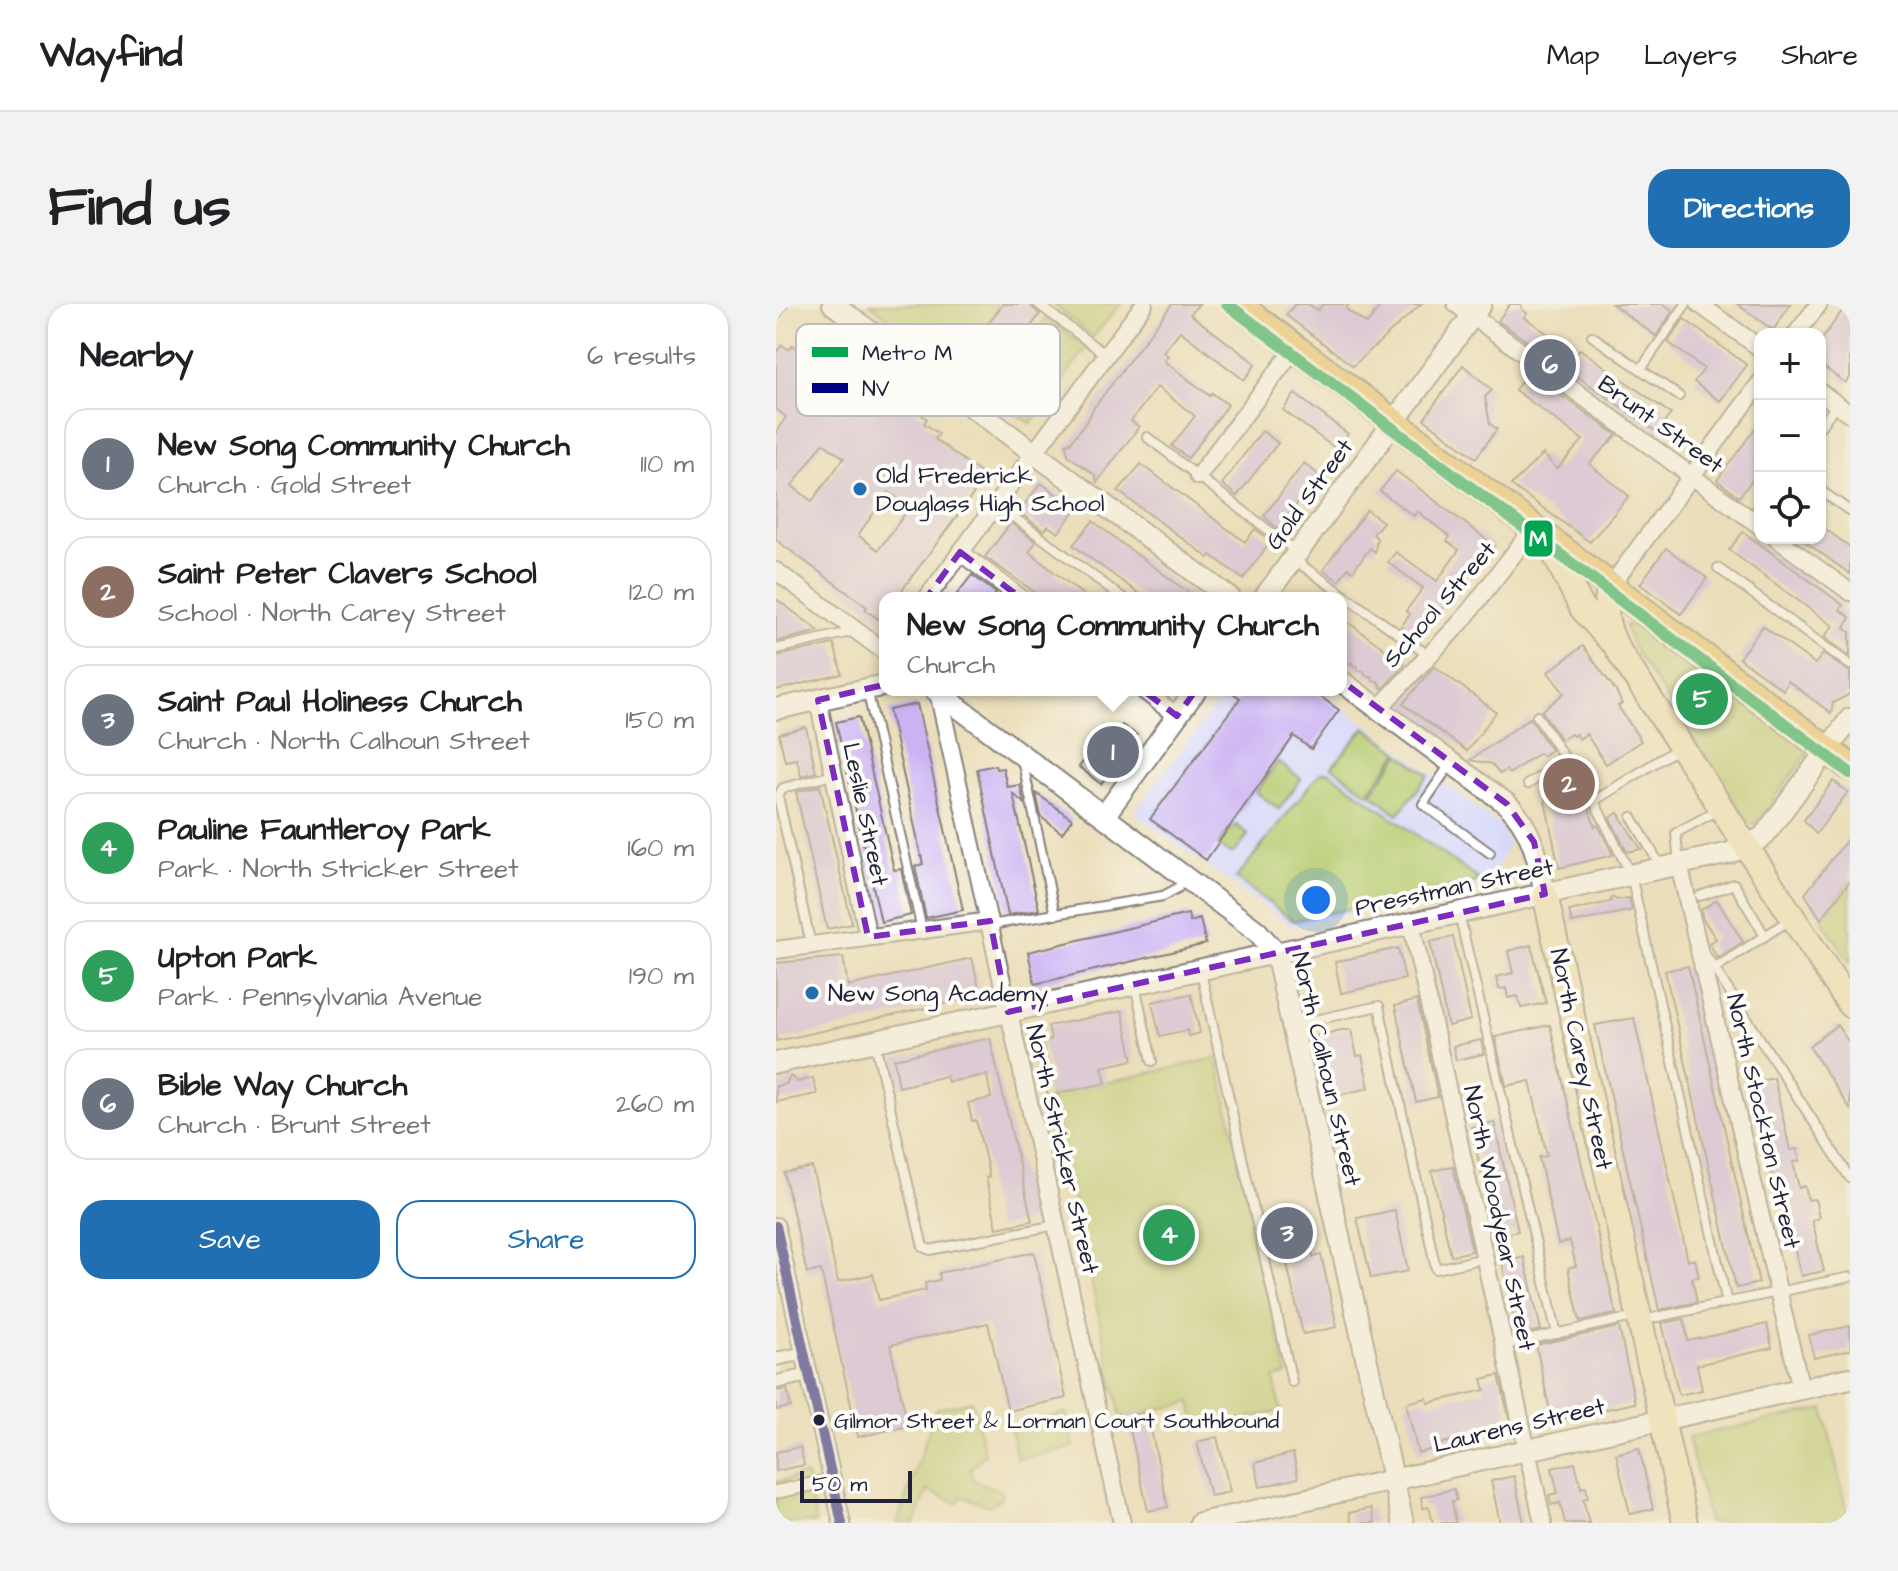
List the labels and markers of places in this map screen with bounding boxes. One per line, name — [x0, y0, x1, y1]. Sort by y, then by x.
pin: 6 — [1524, 335, 1576, 395]
place label: Old Frederick Douglass High School — [876, 459, 1105, 522]
marker: Old Frederick Douglass High School — [851, 480, 869, 498]
pin: 5 — [1676, 669, 1728, 729]
pin: 1 — [1087, 722, 1139, 782]
pin: 2 — [1543, 754, 1595, 814]
place label: New Song Academy — [828, 977, 1048, 1012]
marker: New Song Academy — [803, 984, 821, 1002]
pin: 3 — [1261, 1203, 1313, 1263]
pin: 4 — [1143, 1205, 1195, 1265]
place label: Gilmor Street & Lorman Court Southbound — [834, 1406, 1279, 1437]
marker: Gilmor Street & Lorman Court Southbound — [811, 1412, 827, 1428]

